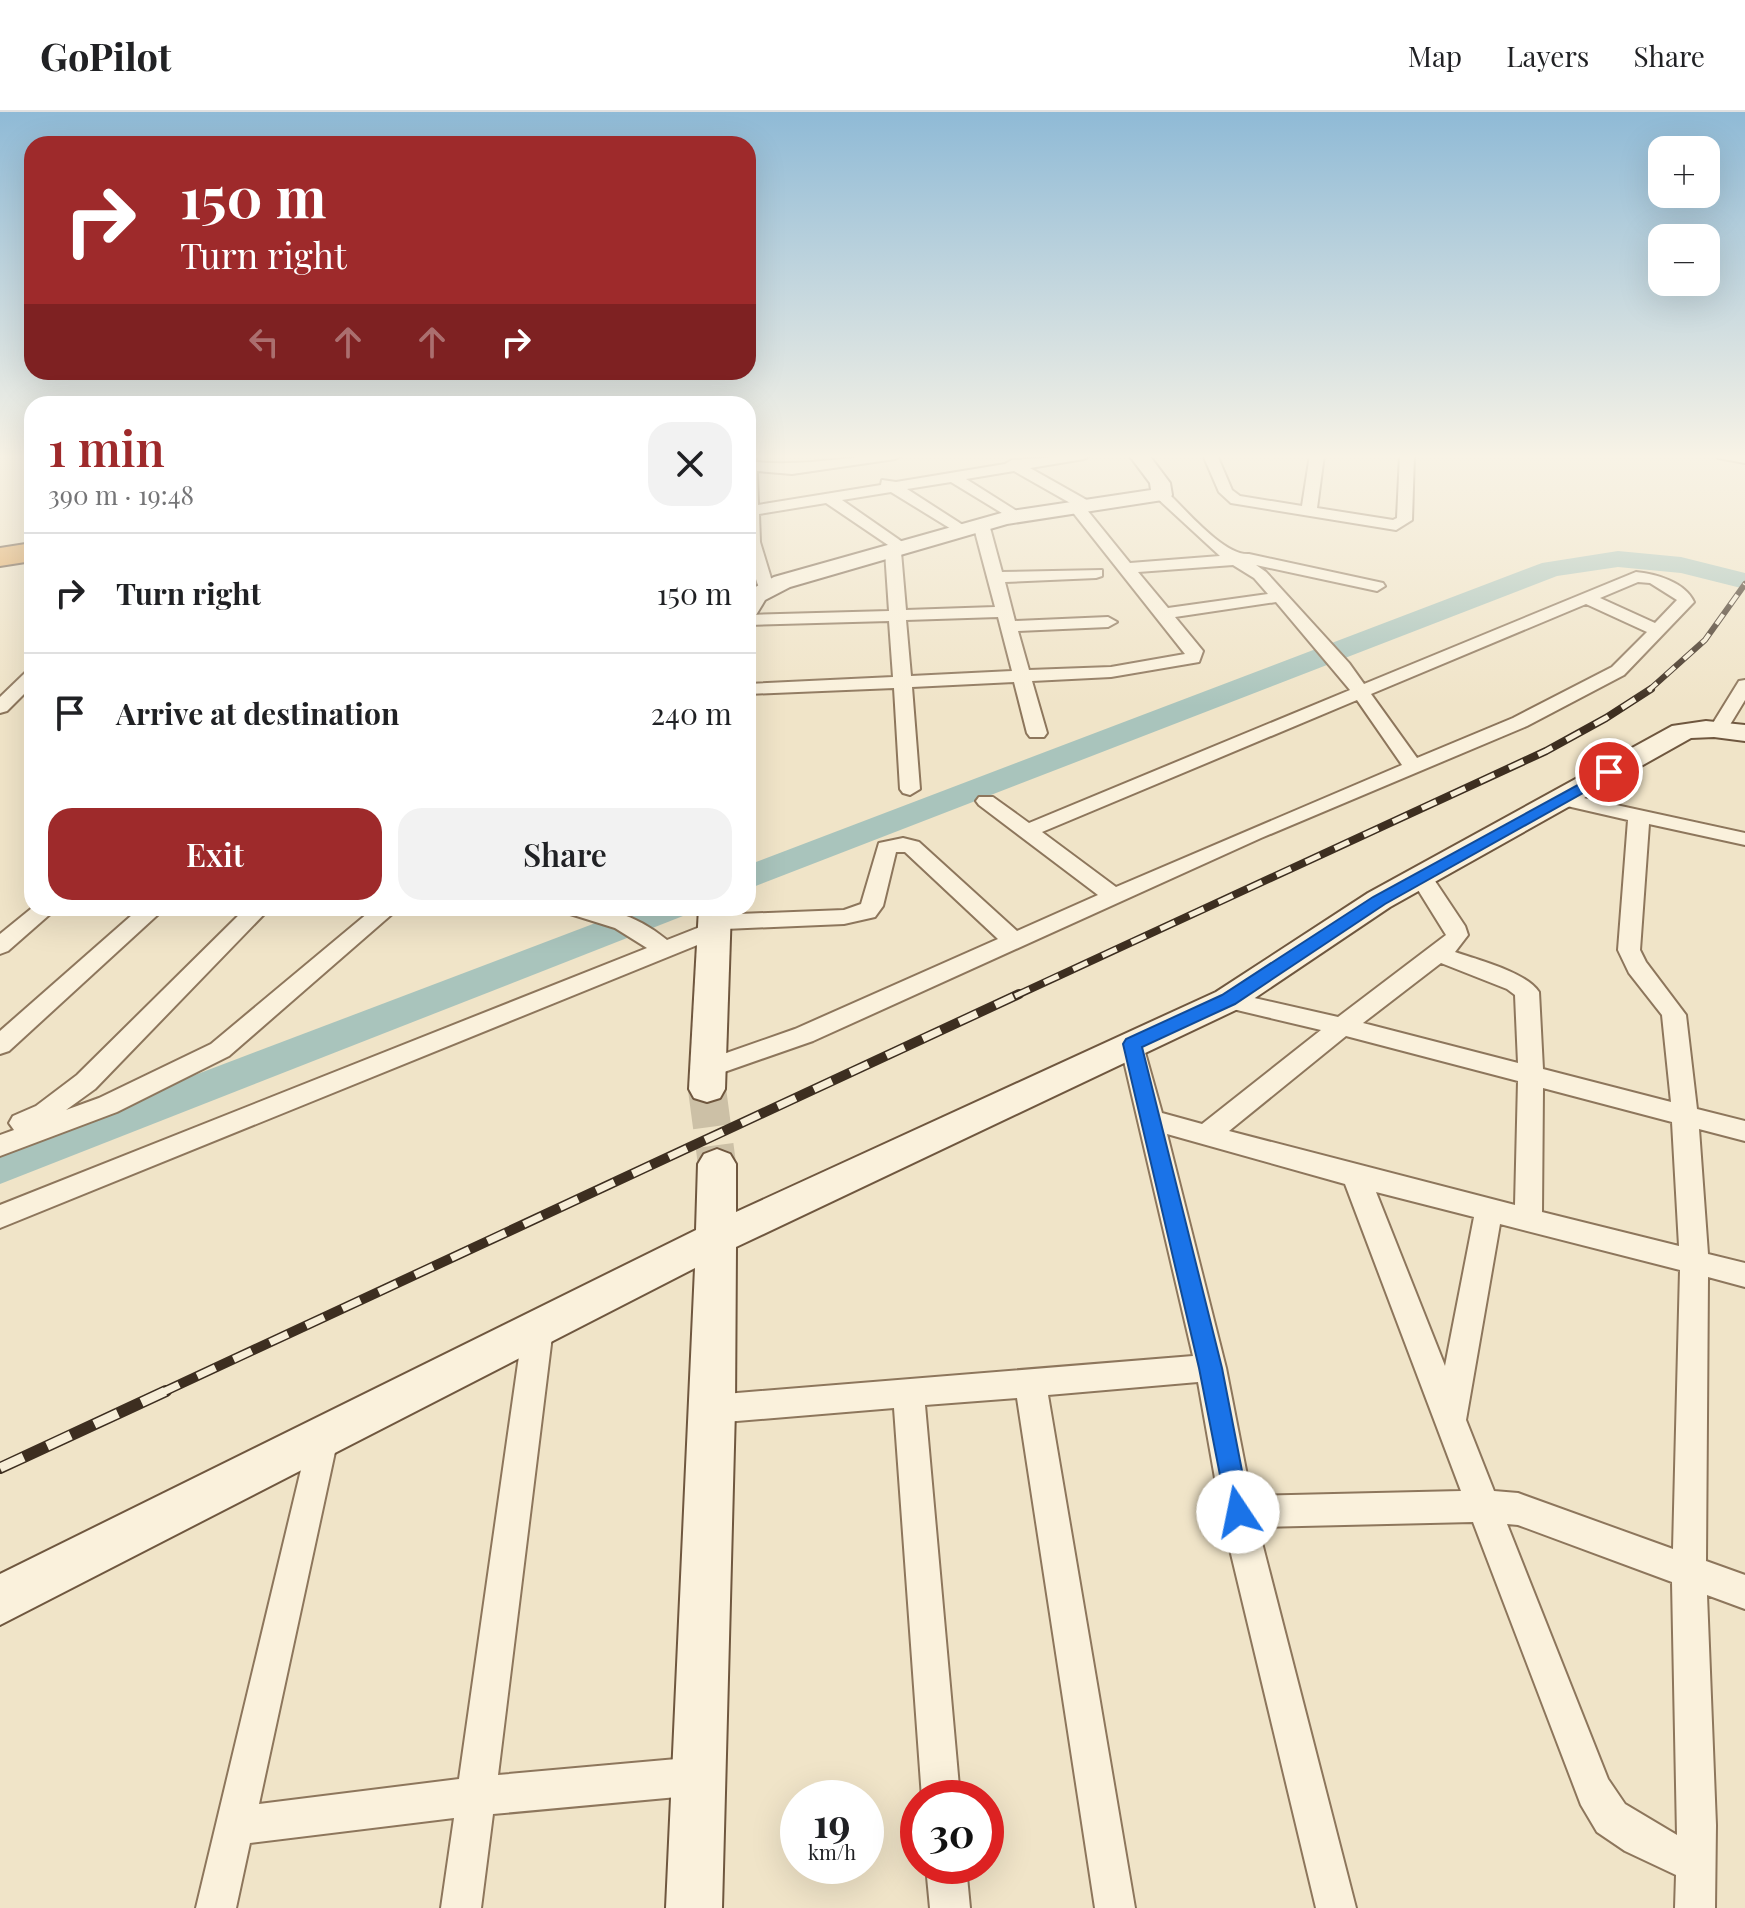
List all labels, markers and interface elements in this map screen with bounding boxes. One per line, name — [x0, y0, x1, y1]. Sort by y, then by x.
text: GoPilot — [40, 30, 171, 81]
text: Map — [1408, 37, 1462, 74]
text: Layers — [1506, 37, 1589, 74]
text: Share — [1633, 37, 1705, 74]
map controls — [1648, 136, 1720, 296]
button: + — [1648, 136, 1720, 208]
text: 150 m — [180, 158, 326, 233]
icon: right — [48, 168, 152, 272]
button: − — [1648, 224, 1720, 296]
text: Turn right — [180, 230, 347, 278]
icon: left — [242, 320, 286, 364]
icon: ahead — [326, 320, 370, 364]
icon: ahead — [410, 320, 454, 364]
icon: right — [494, 320, 538, 364]
text: 1 min — [48, 415, 165, 479]
button: close — [648, 422, 732, 506]
text: 390 m · 19:48 — [48, 477, 194, 512]
icon: right — [48, 571, 92, 615]
text: Turn right — [116, 573, 261, 613]
text: 150 m — [657, 573, 732, 613]
icon: arrive — [48, 691, 92, 735]
text: Arrive at destination — [116, 693, 399, 733]
text: 240 m — [651, 693, 732, 733]
pin — [1575, 738, 1643, 806]
icon: arrive — [1587, 750, 1631, 794]
button: Exit — [48, 808, 382, 900]
button: Share — [398, 808, 732, 900]
position arrow — [1196, 1470, 1280, 1554]
speed limit sign: 30 — [900, 1780, 1004, 1884]
text: 19 — [813, 1795, 851, 1848]
text: km/h — [808, 1838, 856, 1865]

